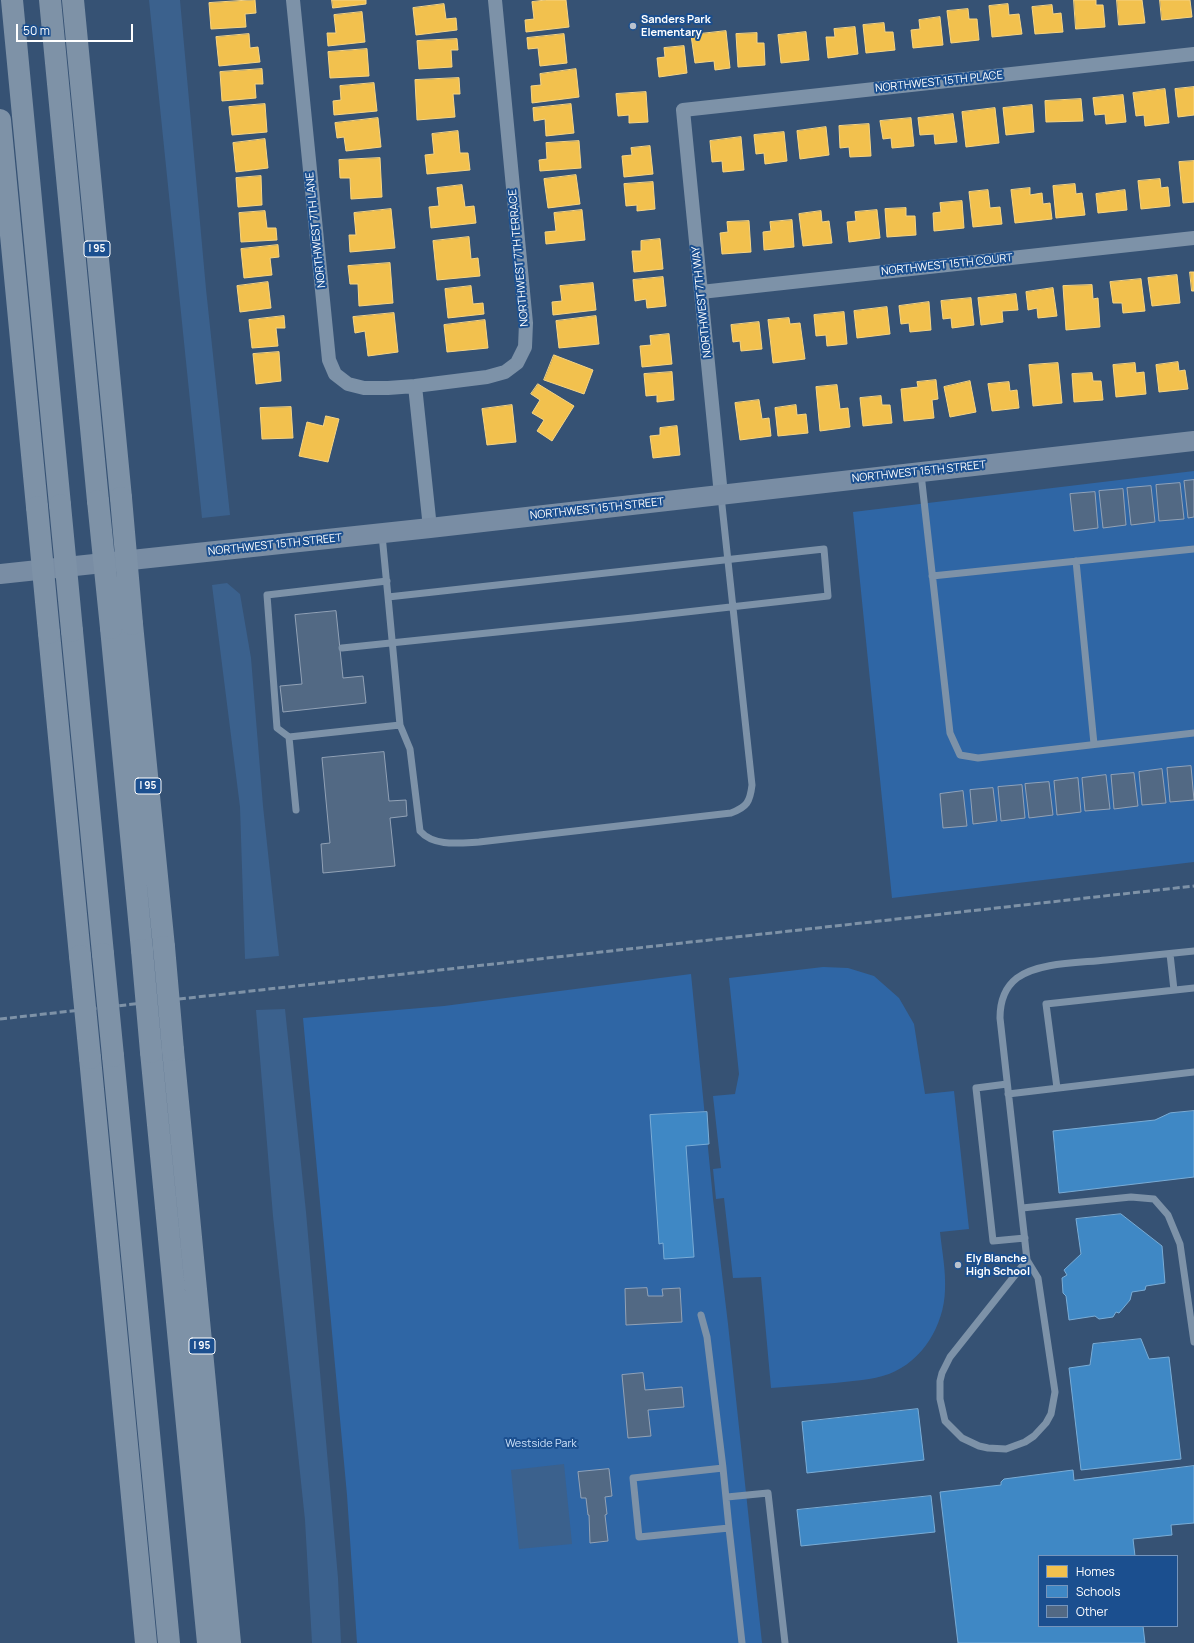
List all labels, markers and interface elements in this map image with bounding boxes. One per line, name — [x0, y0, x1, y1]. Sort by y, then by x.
place label: Sanders Park Elementary — [641, 13, 711, 39]
scale bar — [18, 16, 135, 42]
marker: Sanders Park Elementary — [628, 21, 638, 31]
text: 50 m — [23, 22, 50, 39]
street label: NORTHWEST 15TH PLACE — [874, 69, 1004, 95]
street label: NORTHWEST 7TH LANE — [303, 171, 329, 289]
street label: NORTHWEST 7TH TERRACE — [506, 189, 532, 327]
road number: I 95 — [84, 241, 110, 257]
street label: NORTHWEST 7TH WAY — [690, 246, 714, 358]
street label: NORTHWEST 15TH COURT — [881, 252, 1013, 278]
street label: NORTHWEST 15TH STREET — [851, 458, 987, 486]
street label: NORTHWEST 15TH STREET — [529, 495, 665, 523]
street label: NORTHWEST 15TH STREET — [207, 531, 343, 559]
road number: I 95 — [135, 778, 161, 794]
place label: Ely Blanche High School — [966, 1252, 1030, 1278]
marker: Ely Blanche High School — [953, 1260, 963, 1270]
road number: I 95 — [189, 1338, 215, 1354]
park label: Westside Park — [505, 1437, 577, 1451]
legend — [1038, 1555, 1178, 1627]
text: Homes — [1076, 1563, 1115, 1580]
text: Schools — [1076, 1583, 1120, 1600]
text: Other — [1076, 1603, 1108, 1620]

